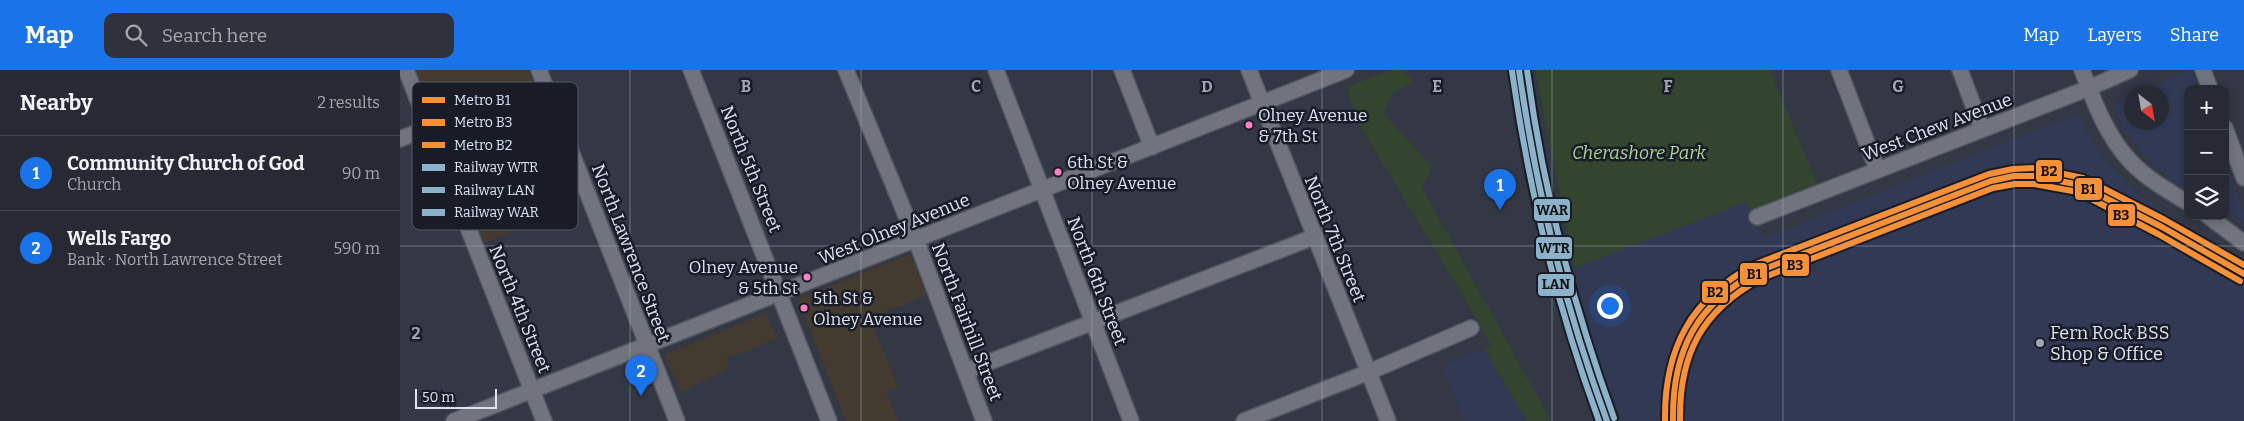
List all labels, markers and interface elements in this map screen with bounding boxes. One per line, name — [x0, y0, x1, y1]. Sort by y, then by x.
search box — [104, 13, 454, 58]
text: Map — [25, 21, 74, 49]
icon: search — [122, 21, 150, 49]
text: Search here — [162, 24, 267, 47]
text: Map — [2023, 24, 2059, 46]
text: Layers — [2087, 24, 2142, 46]
text: Share — [2170, 24, 2219, 46]
text: B — [741, 77, 751, 96]
text: C — [971, 77, 981, 96]
text: D — [1201, 77, 1213, 96]
text: E — [1432, 77, 1442, 96]
text: F — [1664, 77, 1673, 96]
text: G — [1892, 77, 1904, 96]
legend — [412, 82, 578, 230]
north arrow — [2124, 85, 2169, 130]
map controls — [2184, 85, 2229, 220]
button: + — [2184, 85, 2229, 130]
street label: West Chew Avenue — [1859, 88, 2015, 166]
text: Nearby — [20, 90, 93, 116]
text: Metro B1 — [454, 92, 511, 109]
text: 2 results — [317, 93, 380, 112]
street label: North 5th Street — [716, 102, 787, 236]
place label: Olney Avenue & 7th St — [1258, 105, 1367, 147]
text: Metro B3 — [454, 114, 512, 131]
marker: Olney Avenue & 7th St — [1244, 120, 1254, 130]
button: − — [2184, 130, 2229, 175]
text: Metro B2 — [454, 137, 512, 154]
park label: Cherashore Park — [1572, 142, 1706, 164]
text: Community Church of God — [67, 152, 305, 175]
place label: 6th St & Olney Avenue — [1067, 152, 1176, 194]
text: Railway WTR — [454, 159, 538, 176]
line badge: B2 — [2035, 159, 2063, 183]
street label: North Lawrence Street — [587, 161, 675, 345]
text: B2 — [2041, 163, 2058, 180]
text: 1 — [33, 164, 39, 183]
text: 90 m — [342, 164, 380, 183]
marker: 6th St & Olney Avenue — [1053, 167, 1063, 177]
pin: 1 — [1484, 169, 1516, 210]
street label: North 7th Street — [1300, 173, 1371, 306]
text: Church — [67, 175, 121, 194]
button: layers — [2184, 175, 2229, 220]
line badge: B1 — [2074, 177, 2103, 201]
text: B1 — [2080, 181, 2096, 198]
text: Railway LAN — [454, 182, 535, 199]
street label: West Olney Avenue — [815, 189, 973, 269]
line badge: WAR — [1533, 198, 1571, 222]
text: WAR — [1536, 202, 1569, 219]
line badge: B3 — [2107, 203, 2136, 227]
text: Railway WAR — [454, 204, 539, 221]
text: B3 — [2113, 207, 2129, 224]
street label: North 6th Street — [1062, 214, 1132, 349]
text: Wells Fargo — [67, 227, 171, 250]
line badge: WTR — [1535, 236, 1573, 260]
text: 2 — [31, 239, 41, 258]
text: 590 m — [334, 239, 380, 258]
street label: North Fairhill Street — [927, 240, 1007, 404]
text: WTR — [1538, 240, 1571, 257]
street label: North 4th Street — [484, 242, 556, 377]
text: Bank · North Lawrence Street — [67, 250, 282, 269]
line badge: B3 — [1781, 253, 1810, 277]
place label: Olney Avenue & 5th St — [689, 257, 798, 299]
text: B3 — [1787, 257, 1803, 274]
line badge: B1 — [1739, 262, 1768, 286]
text: B1 — [1746, 266, 1762, 283]
marker: Olney Avenue & 5th St — [802, 272, 812, 282]
line badge: LAN — [1537, 273, 1575, 297]
text: LAN — [1542, 276, 1570, 293]
line badge: B2 — [1701, 280, 1729, 304]
text: B2 — [1707, 284, 1724, 301]
place label: 5th St & Olney Avenue — [813, 288, 922, 330]
your location — [1597, 293, 1623, 319]
marker: 5th St & Olney Avenue — [799, 303, 809, 313]
place label: Fern Rock BSS Shop & Office — [2050, 322, 2170, 365]
text: 2 — [411, 324, 421, 343]
marker: Fern Rock BSS Shop & Office — [2034, 337, 2046, 349]
pin: 2 — [625, 355, 657, 396]
scale bar — [415, 386, 498, 409]
text: 50 m — [422, 389, 455, 406]

